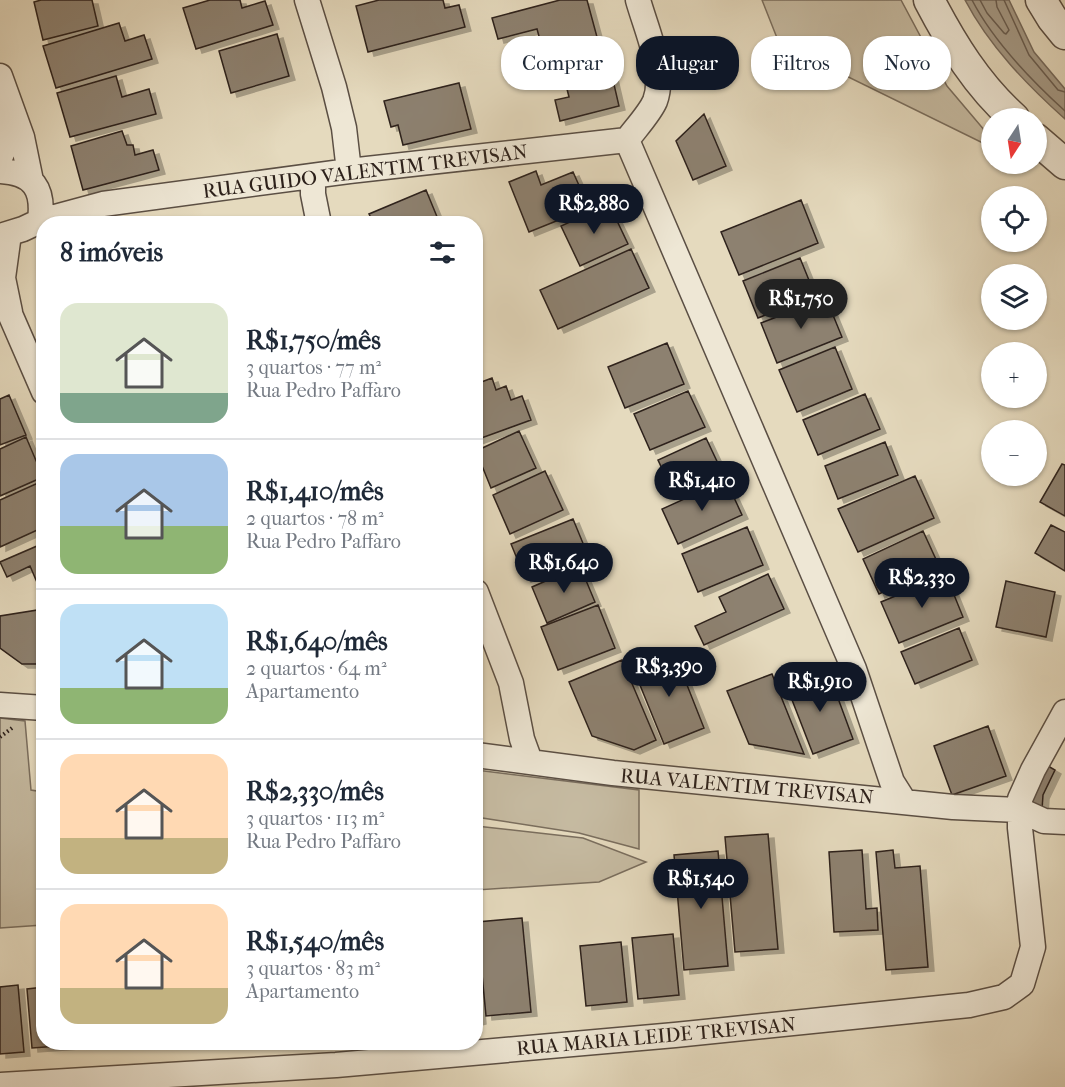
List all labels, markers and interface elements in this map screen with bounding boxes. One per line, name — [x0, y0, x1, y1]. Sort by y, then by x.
chip: Comprar — [501, 36, 624, 90]
chip: Alugar — [636, 36, 739, 90]
chip: Filtros — [751, 36, 851, 90]
chip: Novo — [863, 36, 951, 90]
north arrow — [981, 108, 1047, 174]
map controls — [981, 108, 1047, 486]
street label: RUA GUIDO VALENTIM TREVISAN — [201, 140, 529, 203]
pin: R$2,880 — [539, 184, 649, 235]
button: locate — [981, 186, 1047, 252]
text: R$2,880 — [558, 192, 630, 215]
icon: filters — [426, 236, 459, 269]
text: 8 imóveis — [60, 237, 163, 268]
button: layers — [981, 264, 1047, 330]
pin: R$1,750 — [746, 279, 856, 330]
text: R$1,750 — [769, 287, 833, 310]
text: R$1,750/mês — [246, 325, 381, 356]
icon: home — [108, 327, 180, 399]
button: + — [981, 342, 1047, 408]
text: 3 quartos · 77 m² — [246, 356, 381, 379]
text: Rua Pedro Paffaro — [246, 379, 401, 402]
button: − — [981, 420, 1047, 486]
pin: R$1,410 — [647, 461, 757, 512]
text: R$1,410 — [668, 469, 736, 492]
text: R$1,410/mês — [246, 476, 384, 507]
icon: home — [108, 478, 180, 550]
text: 2 quartos · 78 m² — [246, 507, 384, 530]
text: Rua Pedro Paffaro — [246, 530, 401, 553]
pin: R$1,640 — [509, 543, 619, 594]
text: R$1,640 — [529, 551, 599, 574]
pin: R$2,330 — [867, 558, 977, 609]
text: R$2,330 — [888, 566, 956, 589]
text: R$1,640/mês — [246, 626, 388, 657]
icon: home — [108, 628, 180, 700]
pin: R$3,390 — [614, 647, 724, 698]
text: R$3,390 — [635, 655, 703, 678]
text: 2 quartos · 64 m² — [246, 657, 387, 680]
pin: R$1,910 — [765, 662, 875, 713]
text: R$1,910 — [788, 670, 852, 693]
text: Apartamento — [246, 680, 359, 703]
street label: RUA VALENTIM TREVISAN — [619, 764, 875, 809]
text: R$2,330/mês — [246, 776, 384, 807]
icon: home — [108, 778, 180, 850]
text: 3 quartos · 113 m² — [246, 807, 384, 830]
text: Rua Pedro Paffaro — [246, 830, 401, 853]
pin: R$1,540 — [646, 859, 756, 910]
text: R$1,540 — [667, 867, 735, 890]
text: R$1,540/mês — [246, 926, 384, 957]
icon: home — [108, 928, 180, 1000]
text: 3 quartos · 83 m² — [246, 957, 380, 980]
text: Apartamento — [246, 980, 359, 1003]
street label: RUA MARIA LEIDE TREVISAN — [515, 1013, 797, 1060]

